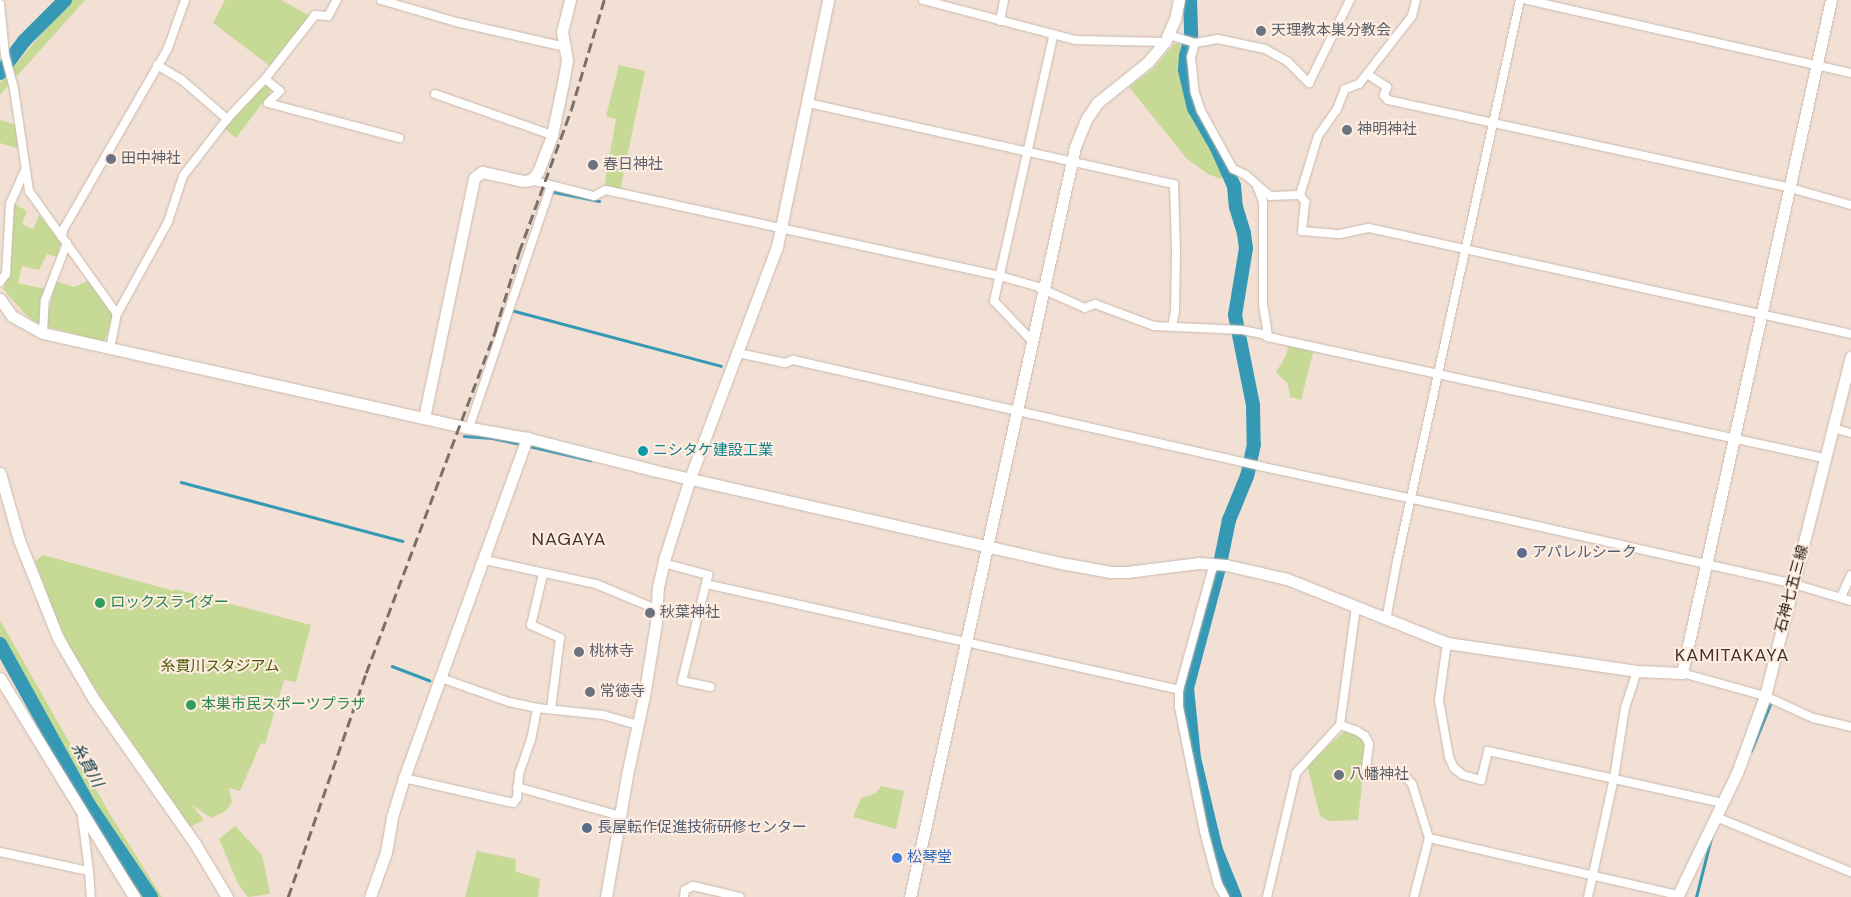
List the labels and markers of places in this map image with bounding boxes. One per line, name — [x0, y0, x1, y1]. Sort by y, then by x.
place label: 天理教本巣分教会 — [1271, 22, 1391, 40]
marker: 天理教本巣分教会 — [1255, 25, 1267, 37]
place label: 神明神社 — [1357, 121, 1417, 139]
marker: 神明神社 — [1341, 124, 1353, 136]
place label: 田中神社 — [121, 150, 181, 168]
marker: 田中神社 — [105, 153, 117, 165]
place label: 春日神社 — [603, 156, 663, 174]
marker: 春日神社 — [587, 159, 599, 171]
place label: ニシタケ建設工業 — [653, 442, 773, 460]
marker: ニシタケ建設工業 — [637, 445, 649, 457]
place label: アパレルシーク — [1532, 544, 1637, 562]
marker: アパレルシーク — [1516, 547, 1528, 559]
place label: ロックスライダー — [110, 594, 230, 612]
marker: ロックスライダー — [94, 597, 106, 609]
place label: 秋葉神社 — [660, 604, 720, 622]
marker: 秋葉神社 — [644, 607, 656, 619]
place label: 桃林寺 — [589, 643, 634, 661]
marker: 桃林寺 — [573, 646, 585, 658]
place label: 常徳寺 — [600, 683, 645, 701]
marker: 常徳寺 — [584, 686, 596, 698]
place label: 本巣市民スポーツプラザ — [201, 696, 366, 714]
marker: 本巣市民スポーツプラザ — [185, 699, 197, 711]
place label: 八幡神社 — [1349, 766, 1409, 784]
marker: 八幡神社 — [1333, 769, 1345, 781]
place label: 長屋転作促進技術研修センター — [597, 819, 807, 837]
marker: 長屋転作促進技術研修センター — [581, 822, 593, 834]
place label: 松琴堂 — [907, 849, 952, 867]
marker: 松琴堂 — [891, 852, 903, 864]

